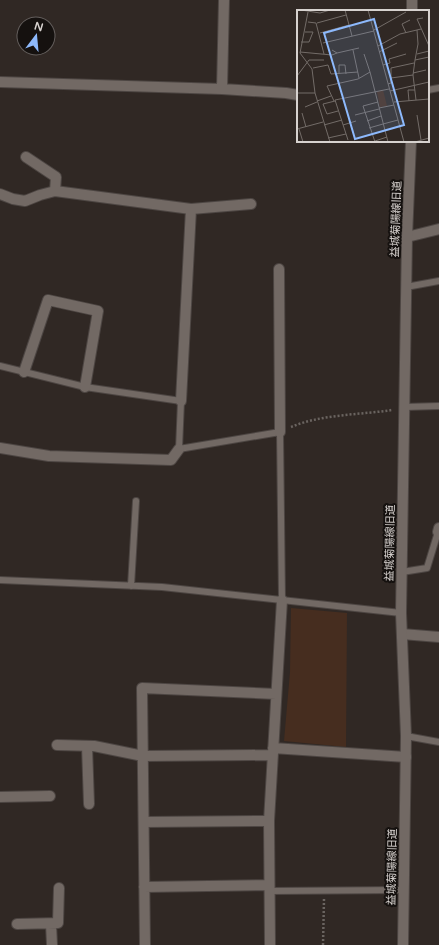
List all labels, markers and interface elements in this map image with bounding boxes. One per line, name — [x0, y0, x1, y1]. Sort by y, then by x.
inset map — [297, 10, 429, 142]
north arrow — [16, 16, 56, 56]
text: N — [33, 19, 45, 34]
street label: 益城菊陽線旧道 — [388, 180, 404, 258]
street label: 益城菊陽線旧道 — [383, 504, 397, 582]
street label: 益城菊陽線旧道 — [385, 828, 399, 906]

